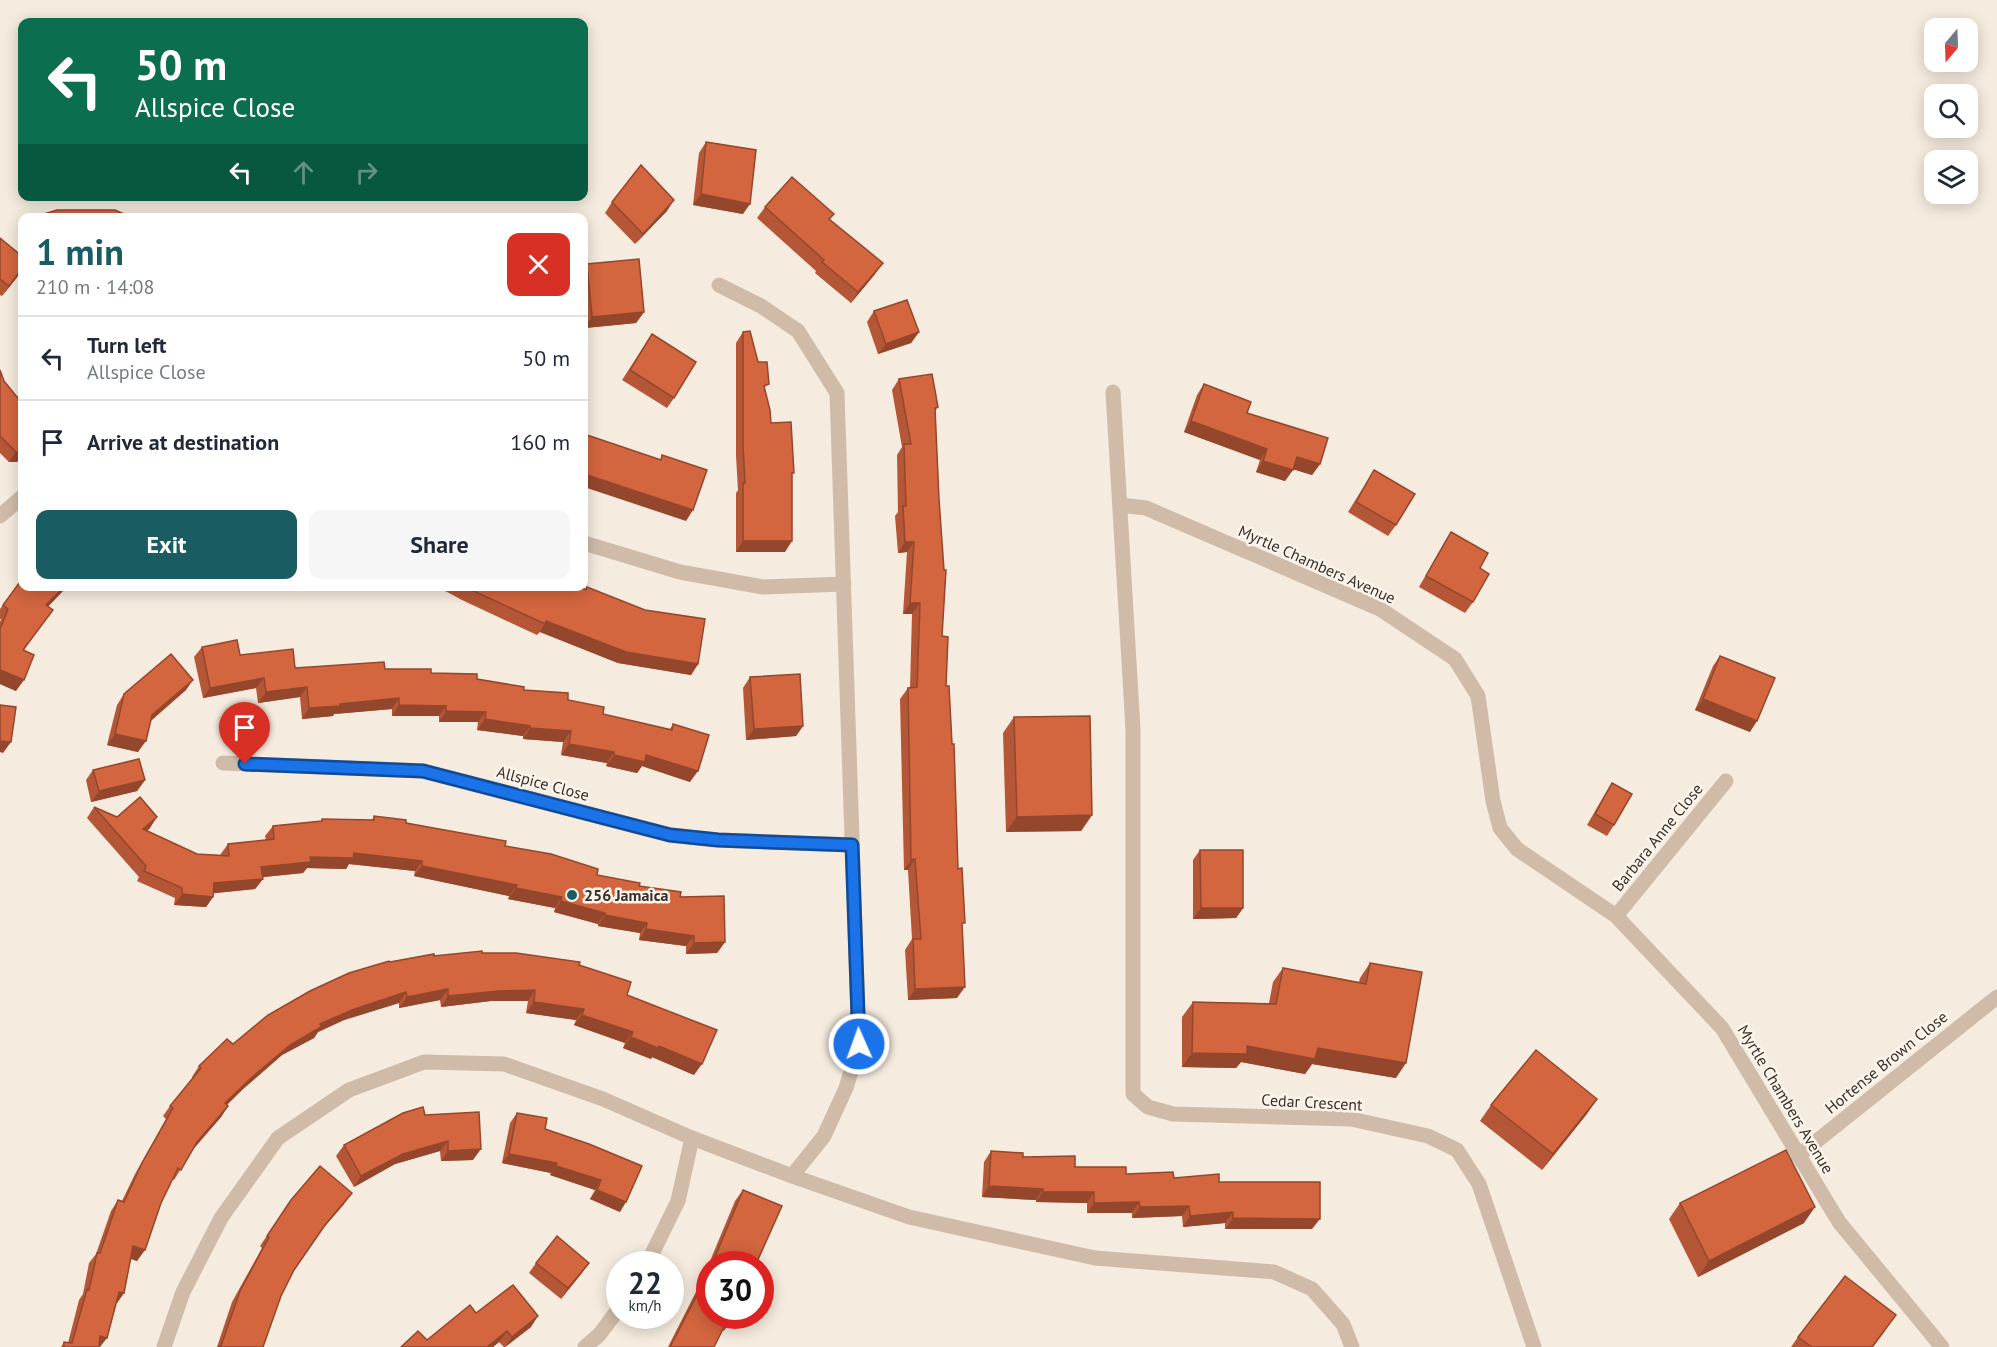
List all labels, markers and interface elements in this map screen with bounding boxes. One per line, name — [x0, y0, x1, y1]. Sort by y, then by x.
north arrow — [1924, 18, 1978, 72]
map controls — [1924, 18, 1978, 204]
text: 50 m — [135, 37, 227, 92]
icon: left — [36, 42, 114, 120]
button: search — [1924, 84, 1978, 138]
text: Allspice Close — [135, 90, 295, 124]
button: layers — [1924, 150, 1978, 204]
icon: left — [224, 156, 257, 189]
icon: ahead — [287, 156, 320, 189]
icon: right — [350, 156, 383, 189]
text: 1 min — [36, 228, 124, 275]
button: close — [507, 233, 570, 296]
text: 210 m · 14:08 — [36, 274, 154, 300]
text: Turn left — [87, 331, 167, 359]
icon: left — [36, 342, 69, 375]
text: 50 m — [522, 344, 570, 372]
text: Allspice Close — [87, 359, 206, 385]
icon: arrive — [36, 426, 69, 459]
text: Arrive at destination — [87, 428, 279, 456]
text: 160 m — [510, 428, 570, 456]
button: Exit — [36, 510, 297, 579]
button: Share — [309, 510, 570, 579]
street label: Myrtle Chambers Avenue — [1235, 520, 1399, 608]
pin — [219, 702, 270, 764]
icon: arrive — [228, 711, 261, 744]
street label: Allspice Close — [495, 761, 591, 805]
street label: Barbara Anne Close — [1607, 779, 1707, 895]
place label: 256 Jamaica — [584, 885, 669, 905]
marker: 256 Jamaica — [565, 888, 579, 902]
street label: Hortense Brown Close — [1821, 1006, 1951, 1118]
position arrow — [827, 1012, 891, 1076]
street label: Myrtle Chambers Avenue — [1734, 1021, 1838, 1177]
street label: Cedar Crescent — [1261, 1089, 1364, 1115]
speed limit sign: 30 — [696, 1251, 774, 1329]
text: 22 — [628, 1263, 662, 1302]
text: km/h — [629, 1296, 661, 1315]

